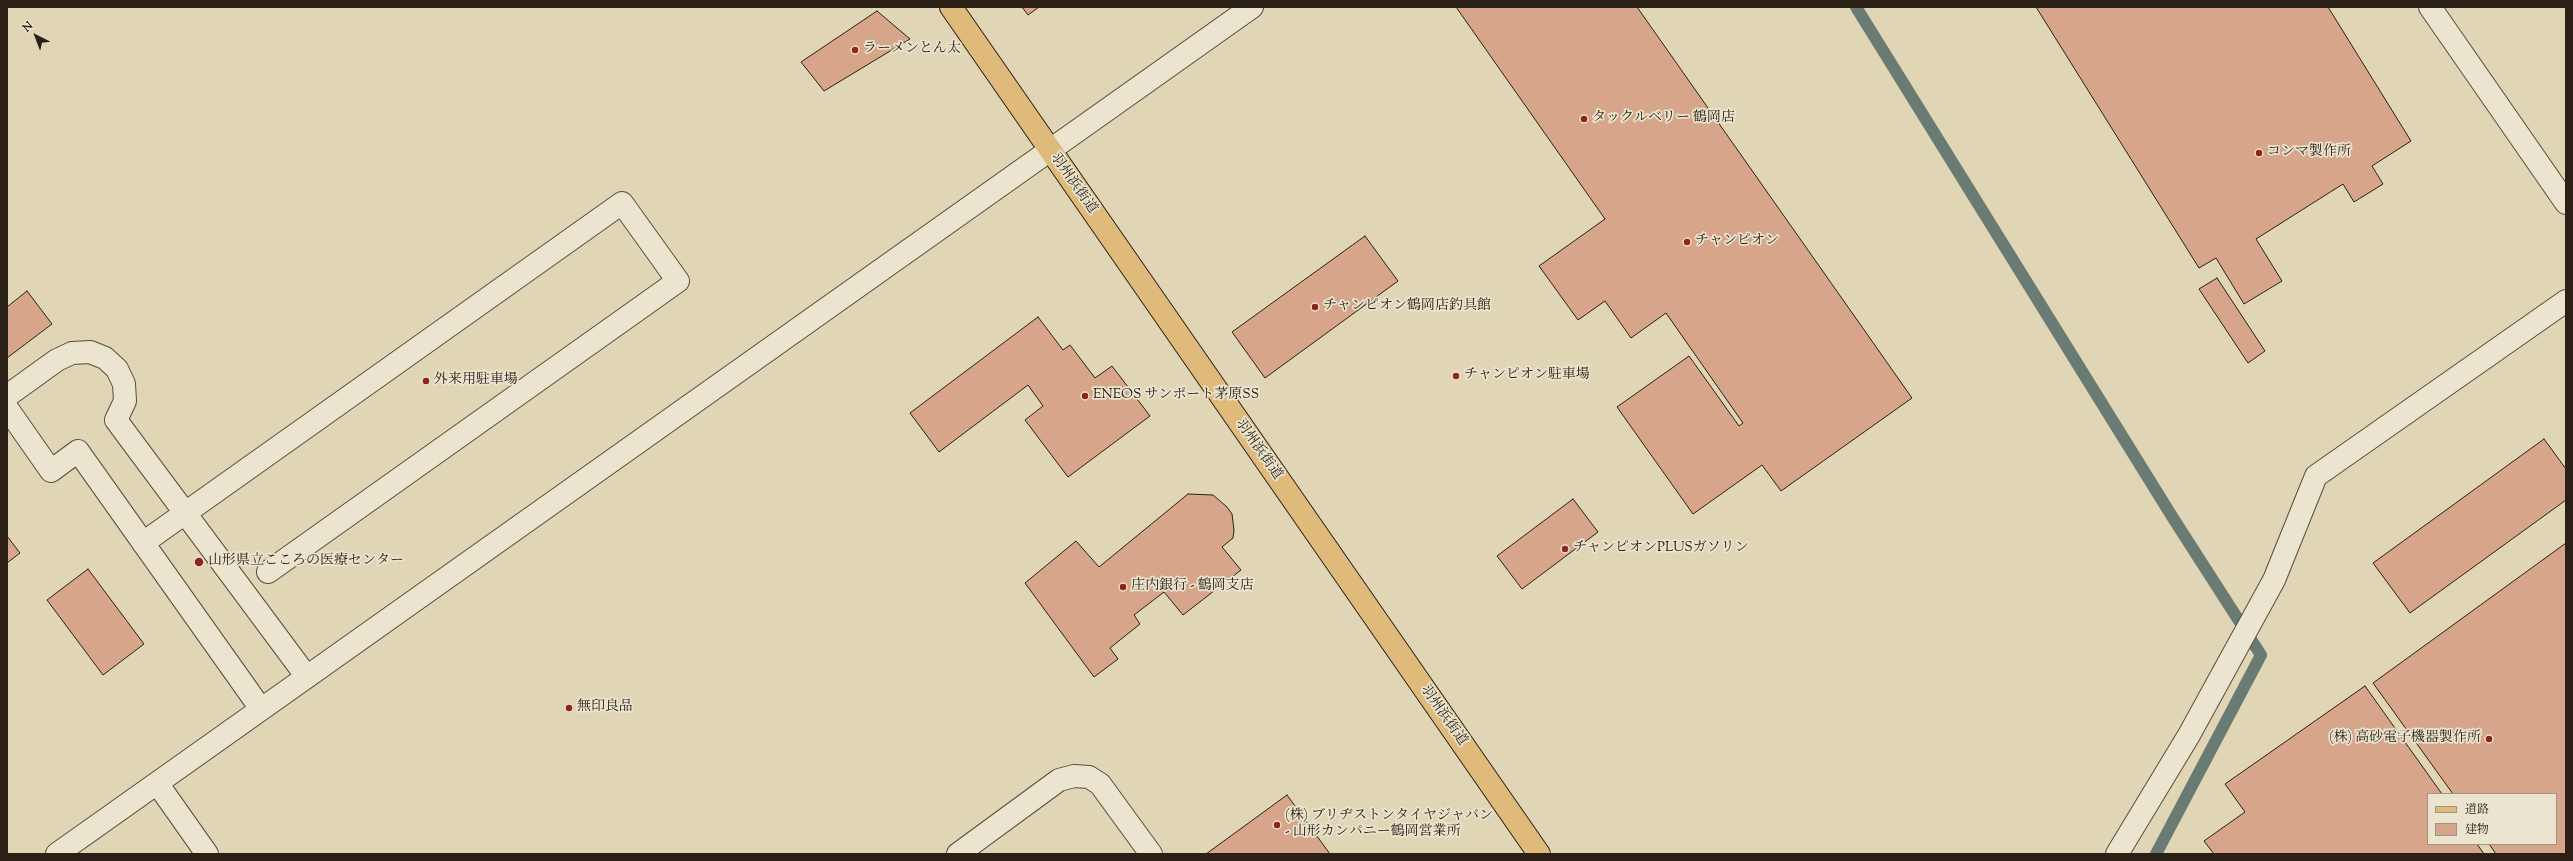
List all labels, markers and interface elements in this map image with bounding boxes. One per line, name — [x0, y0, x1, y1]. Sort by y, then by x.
north arrow — [16, 16, 56, 56]
text: N — [19, 18, 37, 36]
place label: ラーメンとん太 — [863, 42, 961, 58]
marker: ラーメンとん太 — [850, 45, 860, 55]
place label: タックルベリー 鶴岡店 — [1592, 111, 1735, 127]
marker: タックルベリー 鶴岡店 — [1579, 114, 1589, 124]
place label: コンマ製作所 — [2267, 145, 2351, 161]
marker: コンマ製作所 — [2254, 148, 2264, 158]
street label: 羽州浜街道 — [1046, 151, 1100, 217]
place label: チャンピオン — [1695, 234, 1779, 250]
marker: チャンピオン — [1682, 237, 1692, 247]
place label: チャンピオン鶴岡店釣具館 — [1323, 299, 1491, 315]
marker: チャンピオン鶴岡店釣具館 — [1310, 302, 1320, 312]
place label: チャンピオン駐車場 — [1464, 368, 1590, 384]
marker: チャンピオン駐車場 — [1451, 371, 1461, 381]
place label: 外来用駐車場 — [434, 373, 518, 389]
marker: 外来用駐車場 — [421, 376, 431, 386]
place label: ENEOS サンポート茅原SS — [1093, 388, 1259, 404]
marker: ENEOS サンポート茅原SS — [1080, 391, 1090, 401]
street label: 羽州浜街道 — [1231, 417, 1285, 483]
place label: チャンピオンPLUSガソリン — [1573, 541, 1749, 557]
marker: チャンピオンPLUSガソリン — [1560, 544, 1570, 554]
place label: 山形県立こころの医療センター — [208, 554, 404, 570]
marker: 山形県立こころの医療センター — [193, 556, 205, 568]
place label: 庄内銀行 - 鶴岡支店 — [1131, 579, 1254, 595]
marker: 庄内銀行 - 鶴岡支店 — [1118, 582, 1128, 592]
street label: 羽州浜街道 — [1416, 683, 1470, 749]
place label: 無印良品 — [577, 700, 633, 716]
marker: 無印良品 — [564, 703, 574, 713]
place label: (株) 高砂電子機器製作所 — [2329, 731, 2481, 747]
marker: (株) 高砂電子機器製作所 — [2484, 734, 2494, 744]
legend — [2427, 793, 2557, 845]
text: 道路 — [2465, 801, 2489, 819]
place label: (株) ブリヂストンタイヤジャパン - 山形カンパニー鶴岡営業所 — [1285, 809, 1493, 842]
marker: (株) ブリヂストンタイヤジャパン - 山形カンパニー鶴岡営業所 — [1272, 820, 1282, 830]
text: 建物 — [2465, 821, 2489, 839]

